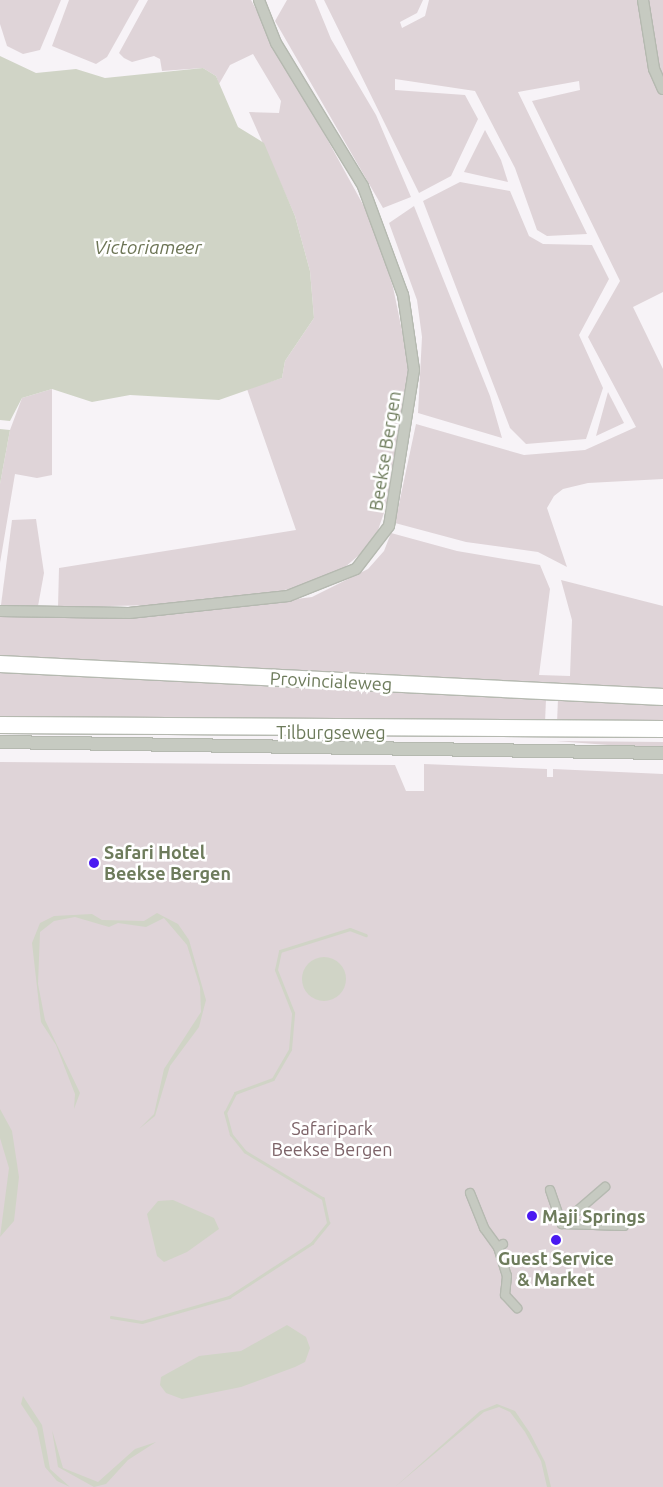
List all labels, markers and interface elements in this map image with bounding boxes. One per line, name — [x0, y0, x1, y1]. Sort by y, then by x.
water label: Victoriameer — [94, 237, 202, 259]
street label: Beekse Bergen — [365, 390, 405, 512]
street label: Provincialeweg — [269, 667, 393, 695]
street label: Tilburgseweg — [276, 721, 386, 743]
place label: Safari Hotel Beekse Bergen — [104, 842, 231, 884]
marker: Safari Hotel Beekse Bergen — [88, 857, 100, 869]
park label: Safaripark Beekse Bergen — [272, 1118, 392, 1160]
place label: Maji Springs — [542, 1205, 645, 1227]
marker: Maji Springs — [526, 1210, 538, 1222]
marker: Guest Service & Market — [550, 1234, 562, 1246]
place label: Guest Service & Market — [498, 1248, 614, 1290]

